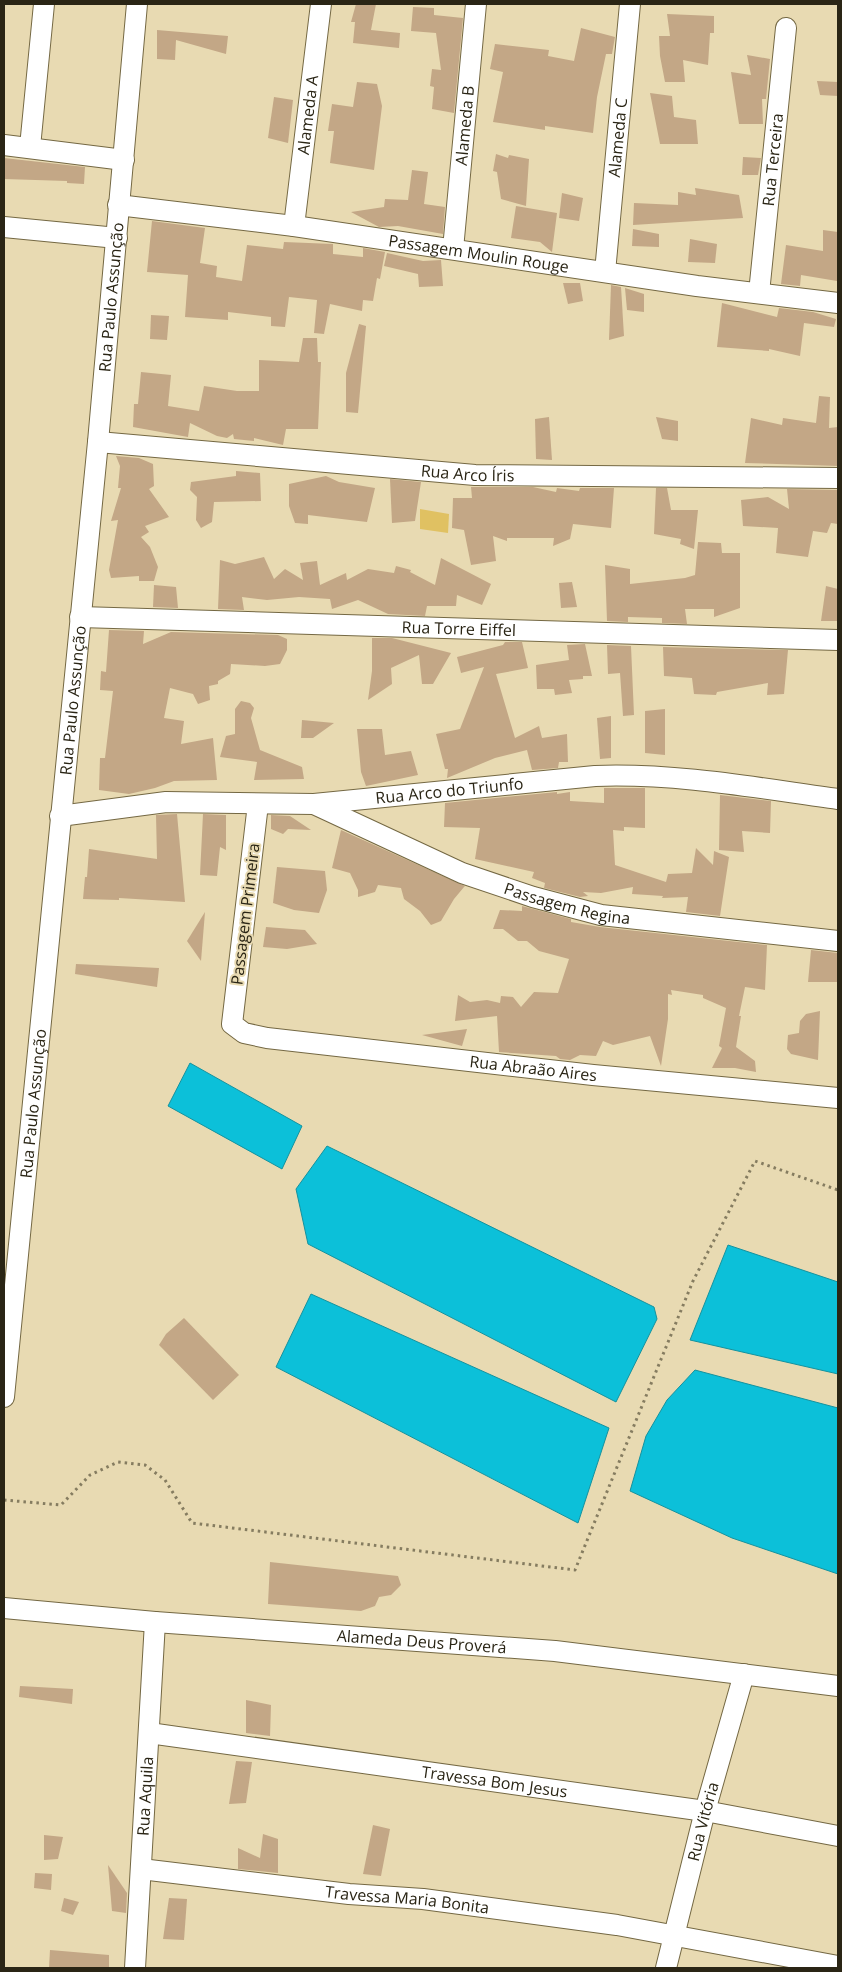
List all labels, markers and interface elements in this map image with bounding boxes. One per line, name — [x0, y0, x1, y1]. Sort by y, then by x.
street label: Alameda A — [292, 73, 323, 156]
street label: Alameda B — [450, 85, 479, 166]
street label: Alameda C — [603, 97, 632, 178]
street label: Rua Terceira — [757, 112, 788, 207]
street label: Rua Paulo Assunção — [93, 221, 129, 373]
street label: Passagem Moulin Rouge — [387, 229, 570, 278]
street label: Rua Arco Íris — [420, 459, 514, 486]
street label: Rua Torre Eiffel — [401, 616, 516, 641]
street label: Rua Paulo Assunção — [54, 625, 91, 776]
street label: Rua Arco do Triunfo — [374, 772, 524, 809]
street label: Passagem Primeira — [225, 842, 265, 986]
street label: Passagem Regina — [501, 877, 631, 929]
street label: Rua Paulo Assunção — [15, 1028, 51, 1179]
street label: Rua Abraão Aires — [468, 1050, 598, 1086]
street label: Alameda Deus Proverá — [336, 1624, 507, 1658]
street label: Rua Aquila — [132, 1756, 158, 1837]
street label: Travessa Bom Jesus — [420, 1760, 569, 1803]
street label: Rua Vitória — [682, 1779, 724, 1863]
street label: Travessa Maria Bonita — [324, 1880, 491, 1919]

